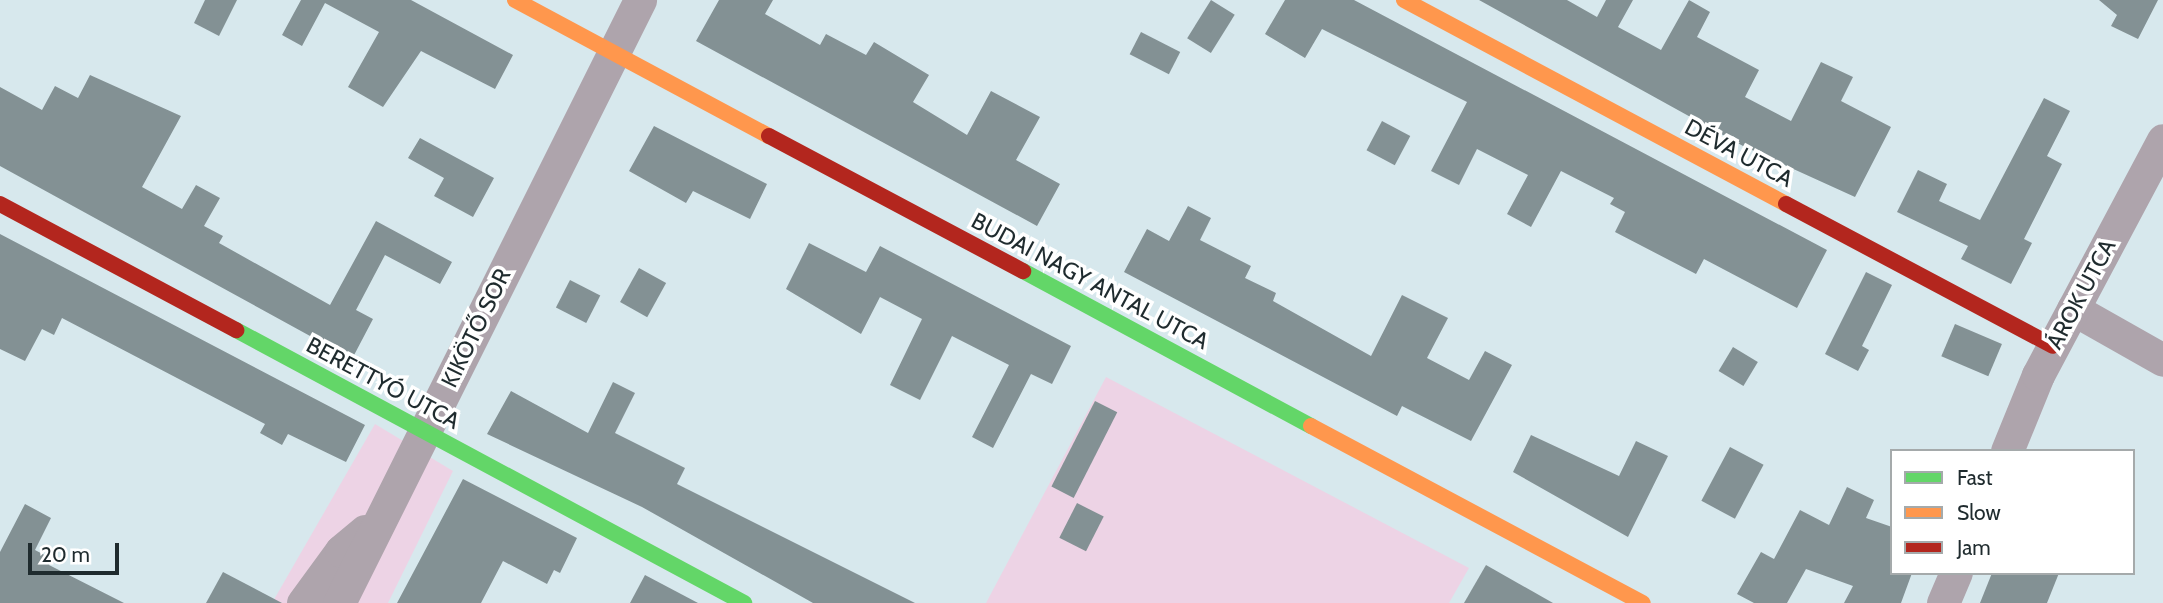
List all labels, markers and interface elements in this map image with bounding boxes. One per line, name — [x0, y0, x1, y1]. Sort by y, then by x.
street label: DÉVA UTCA — [1680, 113, 1798, 193]
street label: BUDAI NAGY ANTAL UTCA — [967, 207, 1213, 355]
street label: ÁROK UTCA — [2040, 234, 2122, 354]
street label: KIKÖTŐ SOR — [435, 264, 517, 392]
street label: BERETTYÓ UTCA — [302, 331, 464, 435]
legend — [1890, 449, 2135, 575]
text: Fast — [1957, 465, 1993, 490]
text: Slow — [1957, 500, 2001, 525]
scale bar — [32, 530, 122, 574]
text: Jam — [1957, 535, 1991, 560]
text: 20 m — [41, 542, 90, 567]

